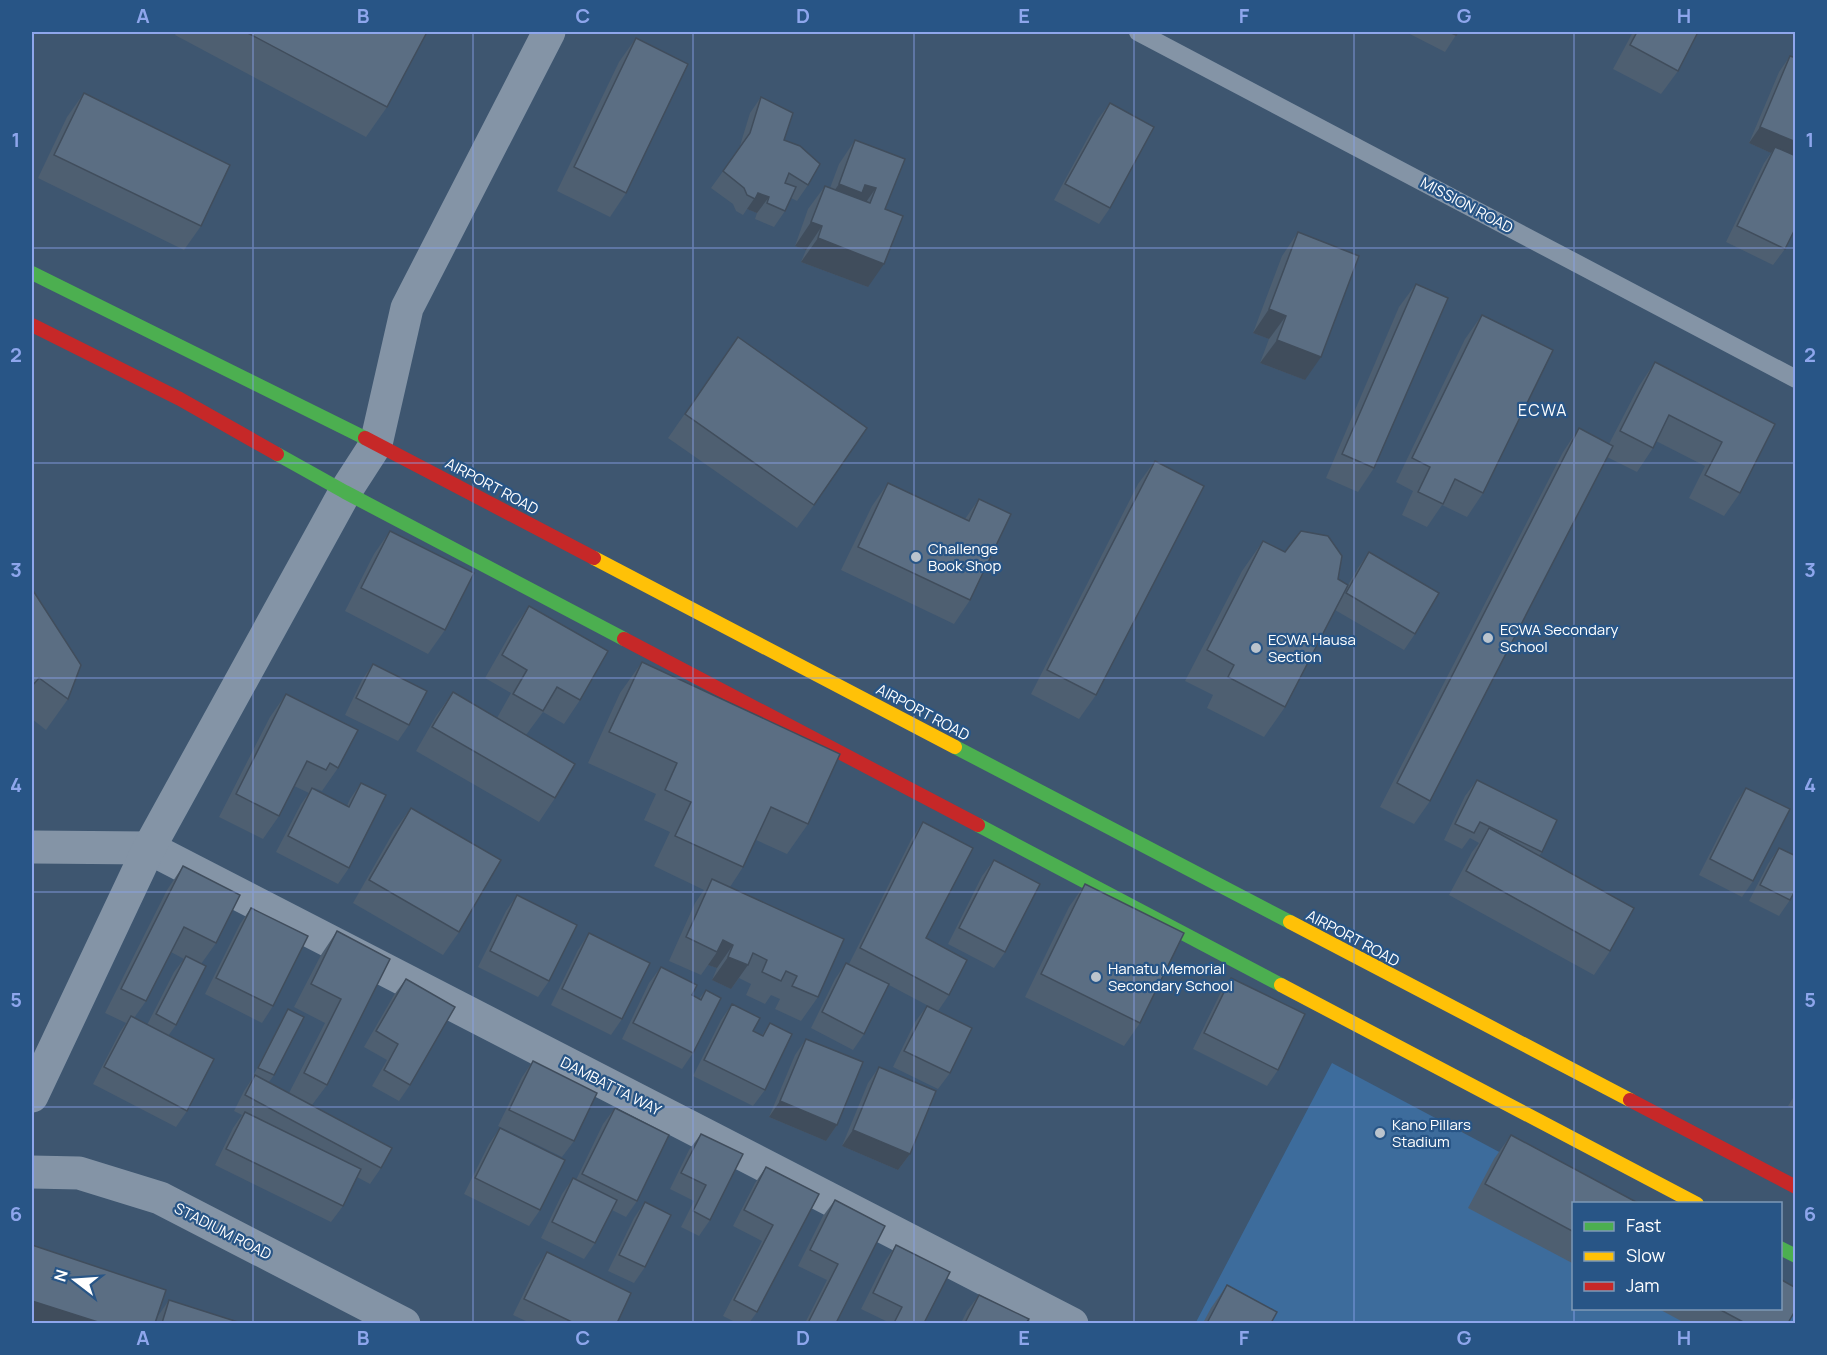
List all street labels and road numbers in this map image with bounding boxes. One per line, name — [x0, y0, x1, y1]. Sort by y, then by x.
street label: MISSION ROAD — [1417, 172, 1517, 238]
street label: AIRPORT ROAD — [442, 453, 542, 519]
street label: AIRPORT ROAD — [873, 679, 973, 745]
street label: AIRPORT ROAD — [1303, 905, 1403, 971]
street label: DAMBATTA WAY — [557, 1052, 666, 1121]
street label: STADIUM ROAD — [171, 1197, 275, 1265]

